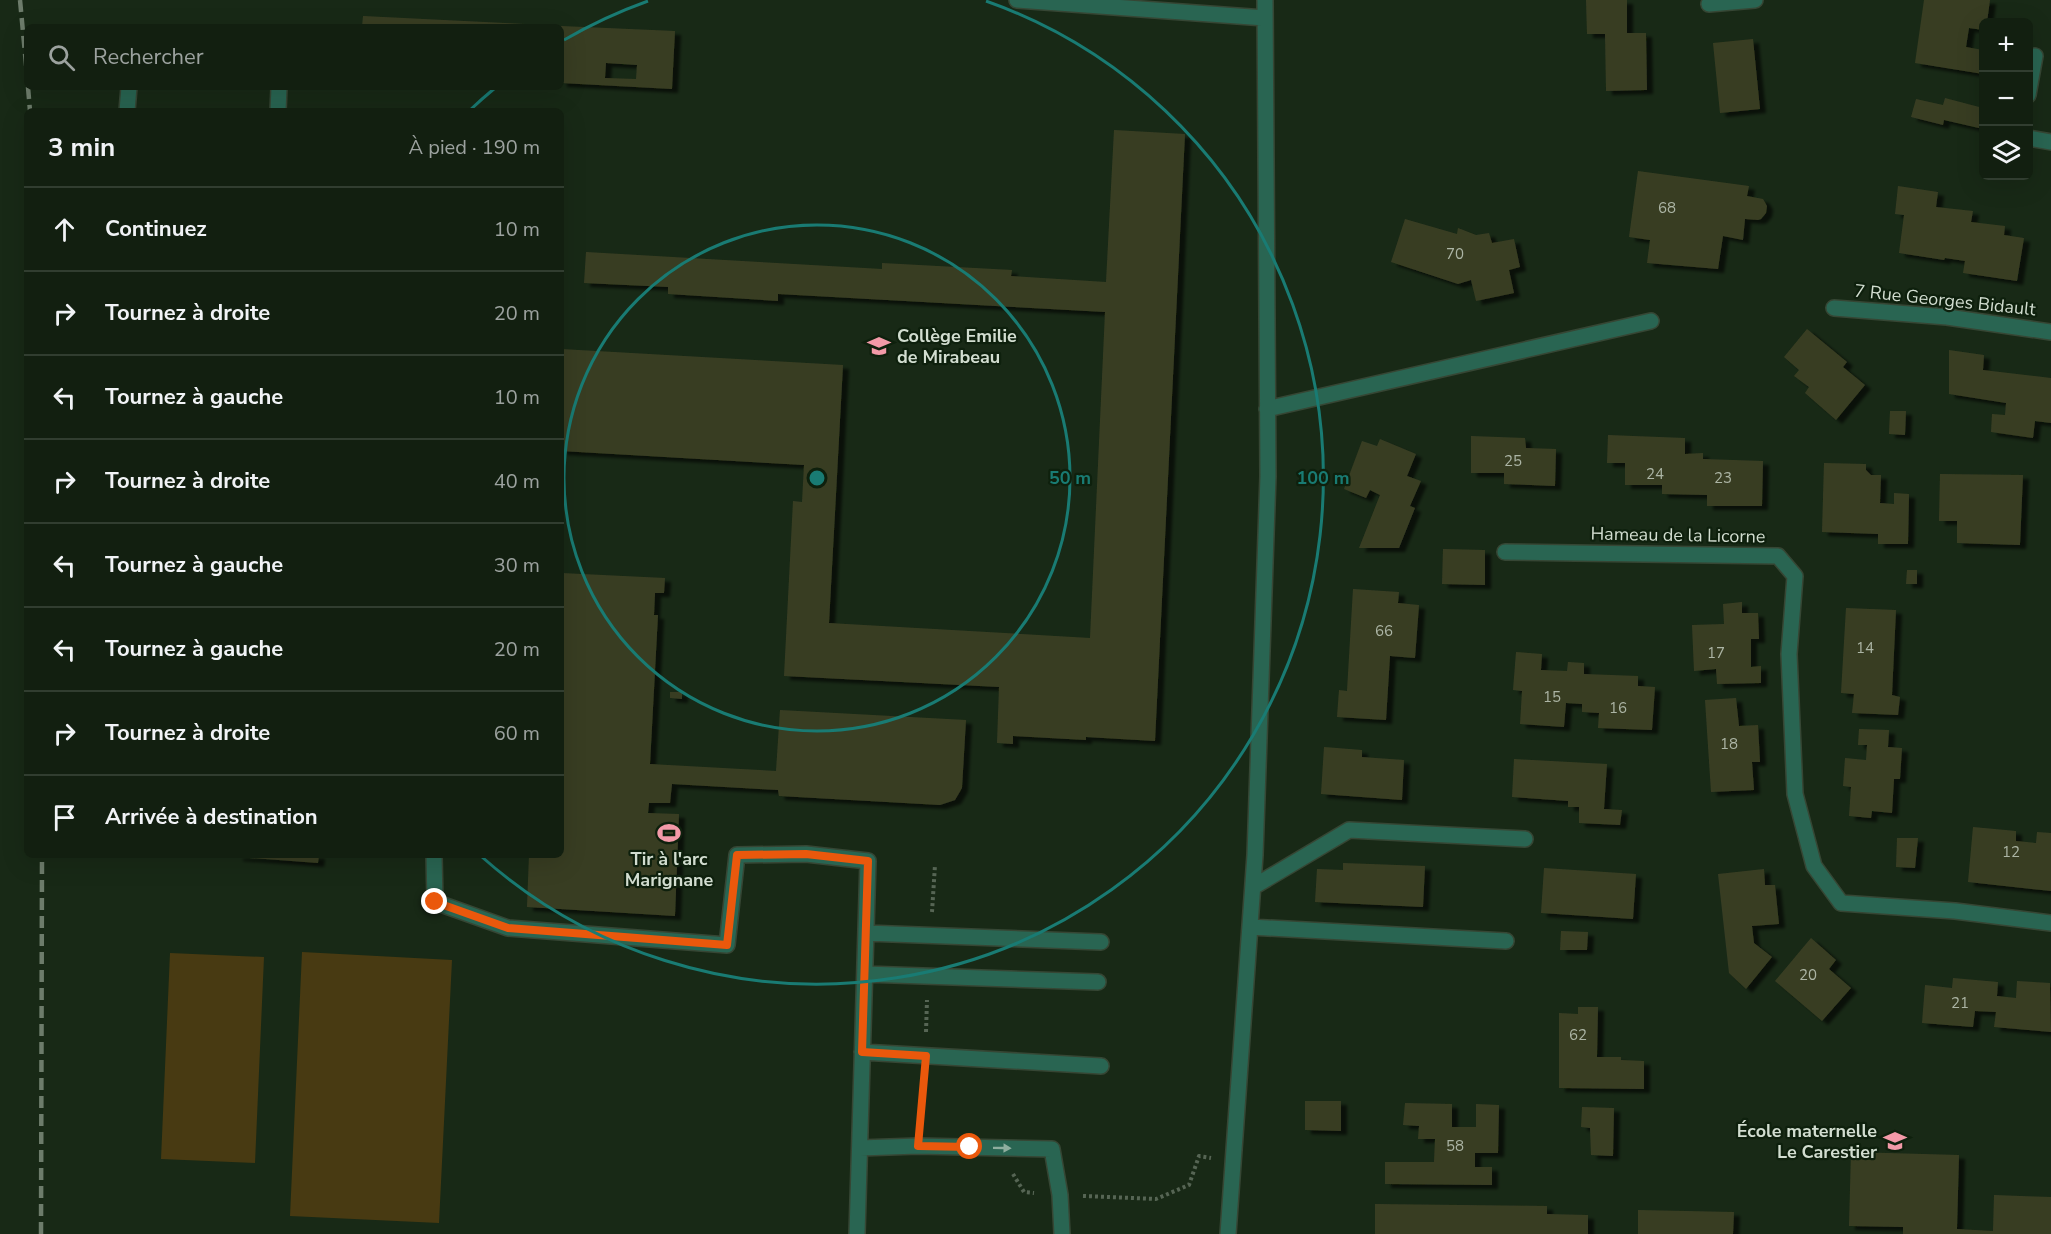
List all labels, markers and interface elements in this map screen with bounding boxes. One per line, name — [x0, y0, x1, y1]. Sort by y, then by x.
map controls — [1979, 18, 2033, 180]
button: + — [1979, 18, 2033, 72]
search box — [24, 24, 564, 90]
icon: search — [45, 41, 78, 74]
text: Rechercher — [93, 42, 204, 72]
button: − — [1979, 72, 2033, 126]
button: layers — [1979, 126, 2033, 180]
text: 3 min — [48, 130, 115, 165]
text: À pied · 190 m — [409, 134, 540, 161]
house number: 68 — [1658, 198, 1676, 218]
icon: ahead — [48, 213, 81, 246]
text: Continuez — [105, 214, 207, 244]
text: 10 m — [494, 216, 540, 243]
house number: 70 — [1446, 244, 1464, 264]
street label: 7 Rue Georges Bidault — [1853, 279, 2037, 322]
icon: right — [48, 297, 81, 330]
text: Tournez à droite — [105, 298, 270, 328]
text: 20 m — [494, 300, 540, 327]
place label: Collège Emilie de Mirabeau — [897, 324, 1017, 369]
school or university icon: Collège Emilie de Mirabeau — [866, 333, 892, 359]
icon: left — [48, 381, 81, 414]
text: Tournez à gauche — [105, 382, 283, 412]
text: 10 m — [494, 384, 540, 411]
house number: 25 — [1504, 451, 1522, 471]
house number: 24 — [1646, 464, 1664, 484]
icon: right — [48, 465, 81, 498]
text: Tournez à droite — [105, 466, 270, 496]
text: 50 m — [1049, 466, 1091, 490]
text: 100 m — [1296, 466, 1350, 490]
text: 40 m — [494, 468, 540, 495]
centre of rings — [807, 468, 827, 488]
house number: 23 — [1714, 468, 1732, 488]
street label: Hameau de la Licorne — [1590, 521, 1766, 549]
icon: left — [48, 549, 81, 582]
text: Tournez à gauche — [105, 550, 283, 580]
text: 30 m — [494, 552, 540, 579]
house number: 66 — [1375, 621, 1393, 641]
icon: left — [48, 633, 81, 666]
text: Tournez à gauche — [105, 634, 283, 664]
text: 20 m — [494, 636, 540, 663]
house number: 14 — [1856, 638, 1874, 658]
house number: 17 — [1707, 643, 1725, 663]
house number: 15 — [1543, 687, 1561, 707]
house number: 16 — [1609, 698, 1627, 718]
icon: right — [48, 717, 81, 750]
text: Tournez à droite — [105, 718, 270, 748]
text: 60 m — [494, 720, 540, 747]
house number: 18 — [1720, 734, 1738, 754]
icon: arrive — [48, 801, 81, 834]
text: Arrivée à destination — [105, 802, 318, 832]
sports icon: Tir à l'arc Marignane — [656, 820, 682, 846]
house number: 12 — [2002, 842, 2020, 862]
place label: Tir à l'arc Marignane — [625, 847, 714, 892]
route end — [421, 888, 447, 914]
house number: 20 — [1799, 965, 1817, 985]
house number: 21 — [1951, 993, 1969, 1013]
house number: 62 — [1569, 1025, 1587, 1045]
place label: École maternelle Le Carestier — [1737, 1119, 1877, 1164]
school or university icon: École maternelle Le Carestier — [1882, 1128, 1908, 1154]
route start — [956, 1133, 982, 1159]
house number: 58 — [1446, 1136, 1464, 1156]
one-way arrow — [993, 1143, 1012, 1152]

